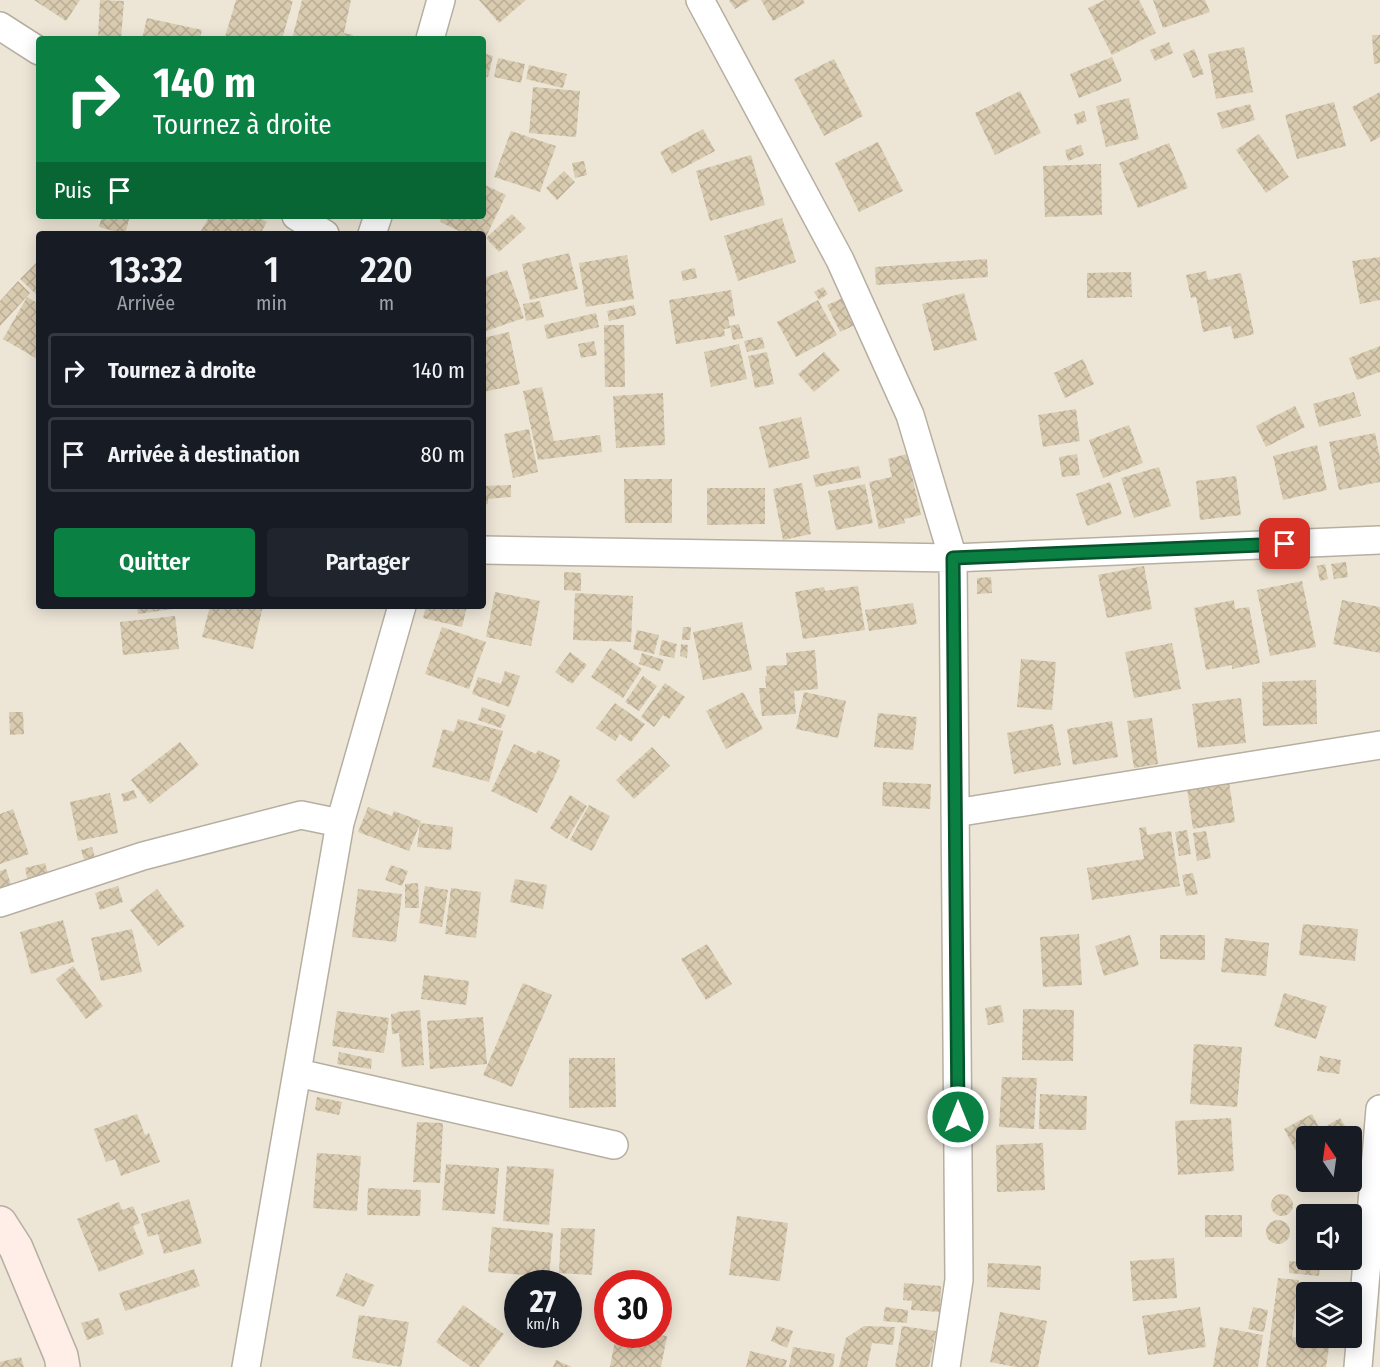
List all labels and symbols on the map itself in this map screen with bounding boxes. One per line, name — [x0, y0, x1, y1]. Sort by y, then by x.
pin — [1259, 518, 1310, 569]
position arrow — [926, 1085, 990, 1149]
north arrow — [1296, 1126, 1362, 1192]
speed limit sign: 30 — [594, 1270, 672, 1348]

